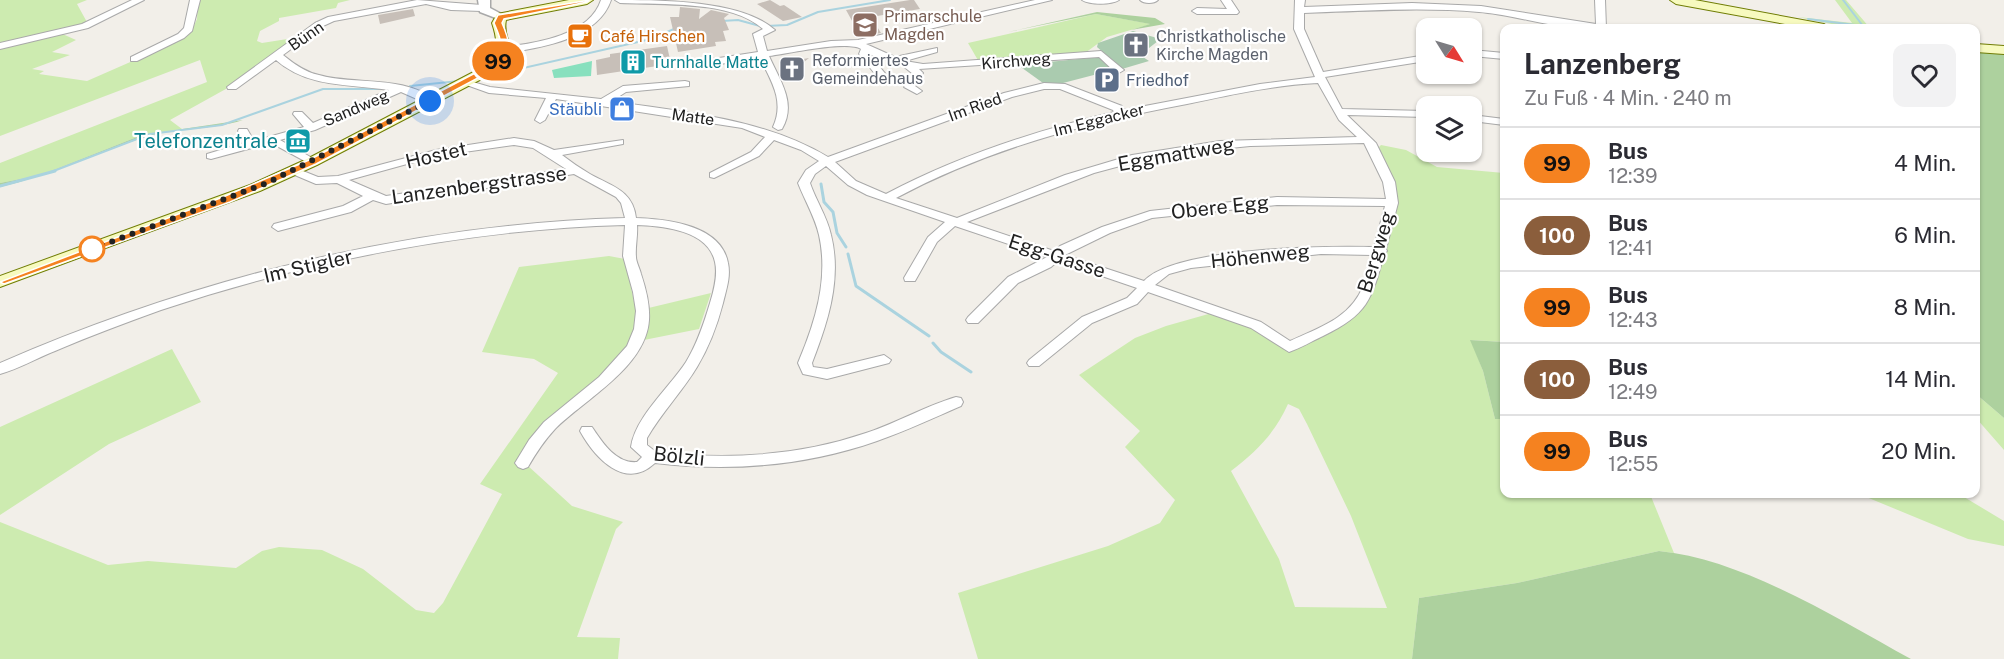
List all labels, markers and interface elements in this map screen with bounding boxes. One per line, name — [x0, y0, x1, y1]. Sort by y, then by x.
place label: Primarschule Magden — [884, 7, 982, 44]
school or university icon: Primarschule Magden — [850, 10, 880, 40]
street label: Bünn — [285, 17, 327, 55]
north arrow — [1416, 18, 1482, 84]
map controls — [1416, 18, 1482, 162]
cafe icon: Café Hirschen — [565, 21, 595, 51]
place label: Café Hirschen — [600, 27, 705, 46]
place label: Christkatholische Kirche Magden — [1156, 27, 1286, 64]
church icon: Christkatholische Kirche Magden — [1121, 30, 1151, 60]
line badge: 99 — [471, 42, 525, 80]
button: heart — [1893, 44, 1956, 107]
building icon: Turnhalle Matte — [618, 47, 648, 77]
text: Lanzenberg — [1524, 47, 1681, 80]
street label: Kirchweg — [980, 48, 1052, 74]
text: 99 — [484, 49, 512, 74]
place label: Reformiertes Gemeindehaus — [812, 51, 923, 88]
place label: Turnhalle Matte — [652, 53, 769, 72]
church icon: Reformiertes Gemeindehaus — [777, 54, 807, 84]
parking icon: Friedhof — [1092, 65, 1122, 95]
place label: Friedhof — [1126, 71, 1189, 90]
street label: Sandweg — [320, 86, 392, 130]
your location — [415, 86, 445, 116]
text: Zu Fuß · 4 Min. · 240 m — [1524, 86, 1732, 110]
street label: Im Ried — [946, 89, 1004, 125]
shop icon: Stäubli — [607, 94, 637, 124]
button: layers — [1416, 96, 1482, 162]
place label: Stäubli — [549, 100, 602, 119]
street label: Im Eggacker — [1052, 100, 1146, 140]
street label: Matte — [670, 105, 716, 129]
museum icon: Telefonzentrale — [283, 126, 313, 156]
place label: Telefonzentrale — [134, 129, 278, 153]
street label: Eggmattweg — [1116, 132, 1236, 176]
street label: Hostet — [403, 136, 469, 174]
text: Bus — [1608, 138, 1648, 164]
text: 4 Min. — [1894, 150, 1956, 176]
text: 99 — [1543, 151, 1571, 176]
street label: Lanzenbergstrasse — [390, 161, 568, 209]
text: 12:39 — [1608, 164, 1658, 188]
street label: Obere Egg — [1170, 190, 1270, 224]
street label: Bergweg — [1352, 208, 1400, 296]
text: Bus — [1608, 210, 1648, 236]
text: 6 Min. — [1894, 222, 1956, 248]
text: 100 — [1539, 223, 1575, 248]
street label: Egg-Gasse — [1005, 229, 1109, 283]
unlabelled marker — [79, 236, 105, 262]
text: 12:41 — [1608, 236, 1653, 260]
street label: Höhenweg — [1209, 239, 1311, 273]
street label: Im Stigler — [261, 244, 355, 288]
text: Bus — [1608, 282, 1648, 308]
text: 8 Min. — [1894, 294, 1956, 320]
text: 99 — [1543, 295, 1571, 320]
text: 12:43 — [1608, 308, 1658, 332]
text: Bus — [1608, 354, 1648, 380]
text: 14 Min. — [1885, 366, 1956, 392]
text: 100 — [1539, 367, 1575, 392]
text: 12:49 — [1608, 380, 1658, 404]
text: Bus — [1608, 426, 1648, 452]
text: 20 Min. — [1881, 438, 1956, 464]
text: 99 — [1543, 439, 1571, 464]
street label: Bölzli — [652, 441, 706, 471]
text: 12:55 — [1608, 452, 1658, 476]

